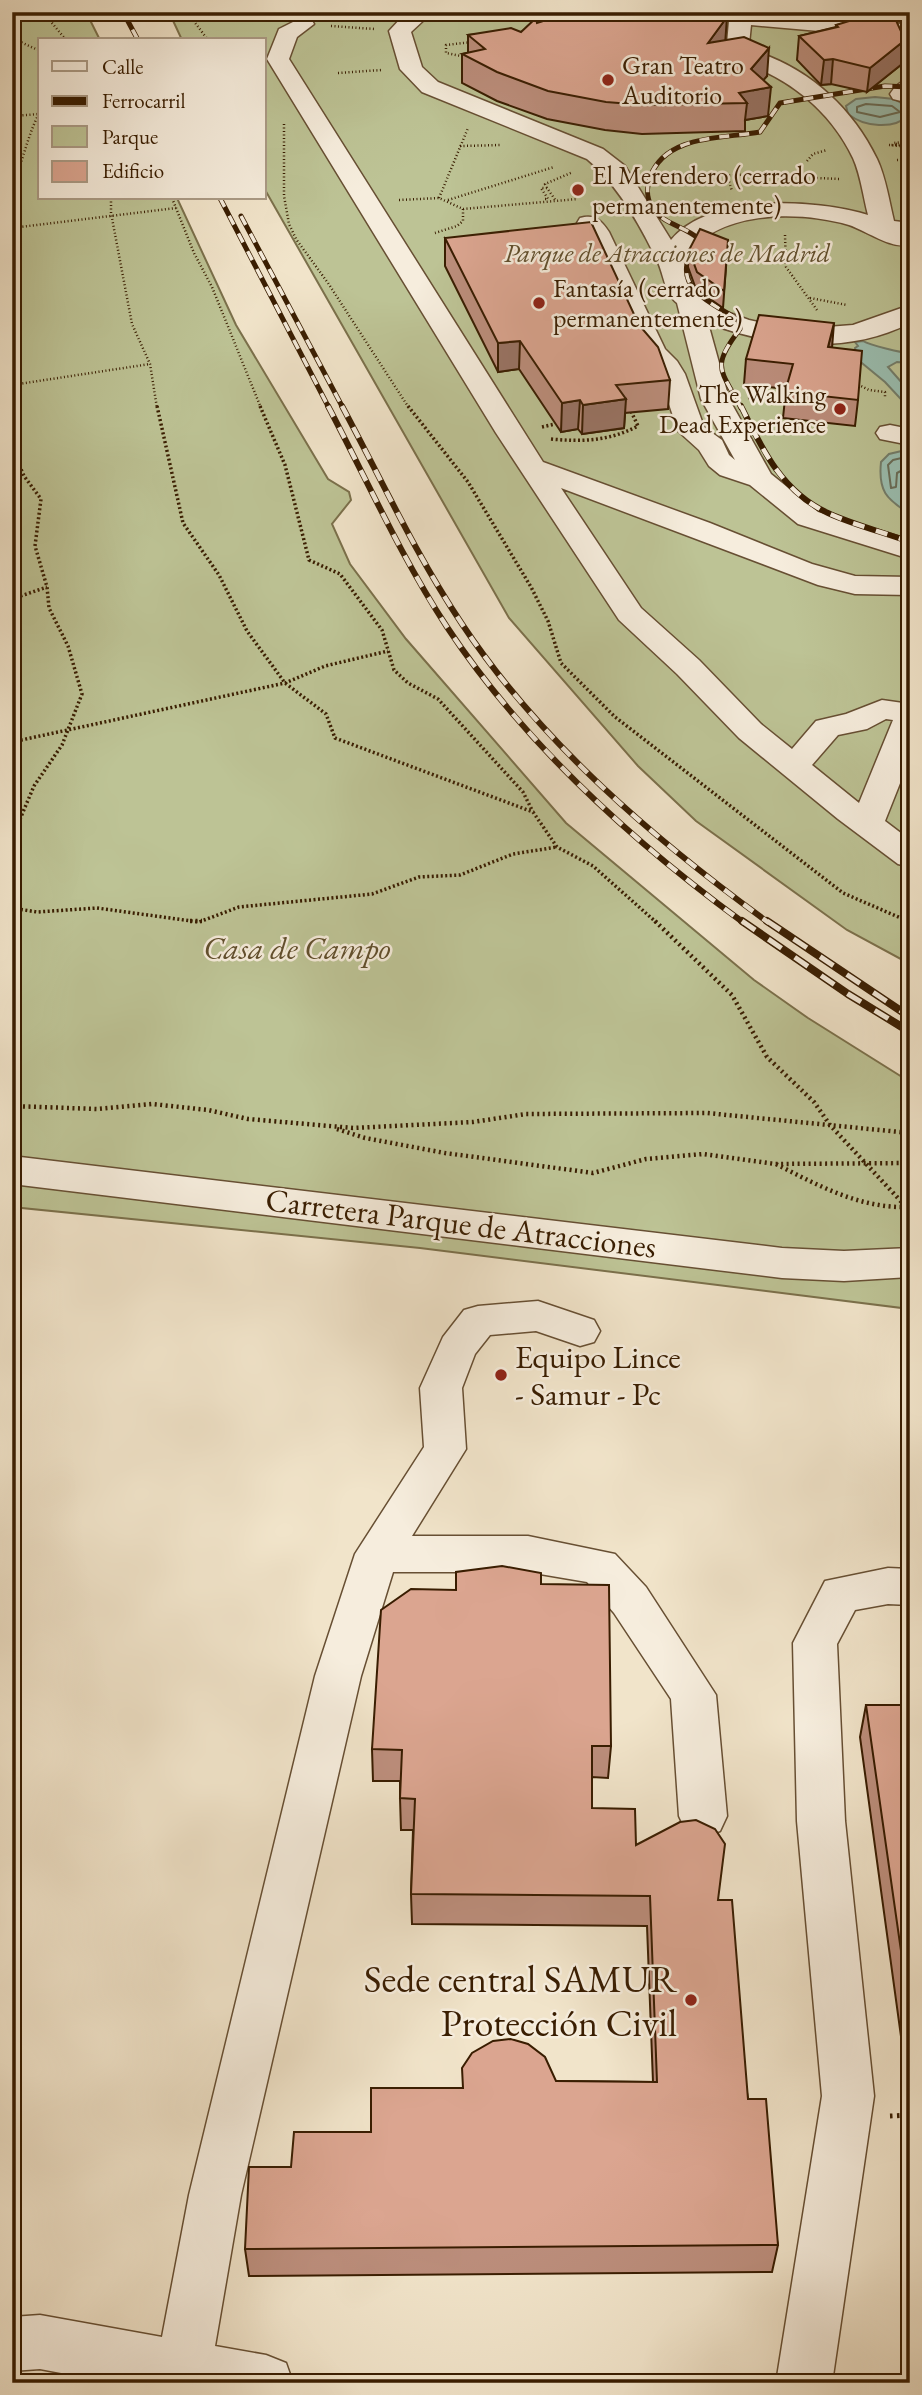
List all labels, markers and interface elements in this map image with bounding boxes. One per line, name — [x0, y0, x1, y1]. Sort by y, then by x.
legend — [38, 38, 266, 200]
place label: Gran Teatro Auditorio — [621, 48, 744, 112]
text: Calle — [102, 53, 144, 80]
marker: Gran Teatro Auditorio — [600, 72, 616, 88]
text: Ferrocarril — [102, 87, 186, 114]
text: Parque — [102, 123, 158, 150]
text: Edificio — [102, 157, 164, 184]
place label: El Merendero (cerrado permanentemente) — [592, 158, 816, 222]
marker: El Merendero (cerrado permanentemente) — [570, 182, 586, 198]
park label: Parque de Atracciones de Madrid — [504, 236, 831, 271]
place label: Fantasía (cerrado permanentemente) — [553, 271, 742, 335]
marker: Fantasía (cerrado permanentemente) — [531, 295, 547, 311]
place label: The Walking Dead Experience — [659, 377, 827, 441]
marker: The Walking Dead Experience — [832, 401, 848, 417]
park label: Casa de Campo — [203, 927, 391, 969]
street label: Carretera Parque de Atracciones — [263, 1178, 659, 1268]
place label: Equipo Lince - Samur - Pc — [515, 1336, 681, 1415]
marker: Equipo Lince - Samur - Pc — [493, 1367, 509, 1383]
place label: Sede central SAMUR Protección Civil — [364, 1954, 678, 2047]
marker: Sede central SAMUR Protección Civil — [683, 1992, 699, 2008]

